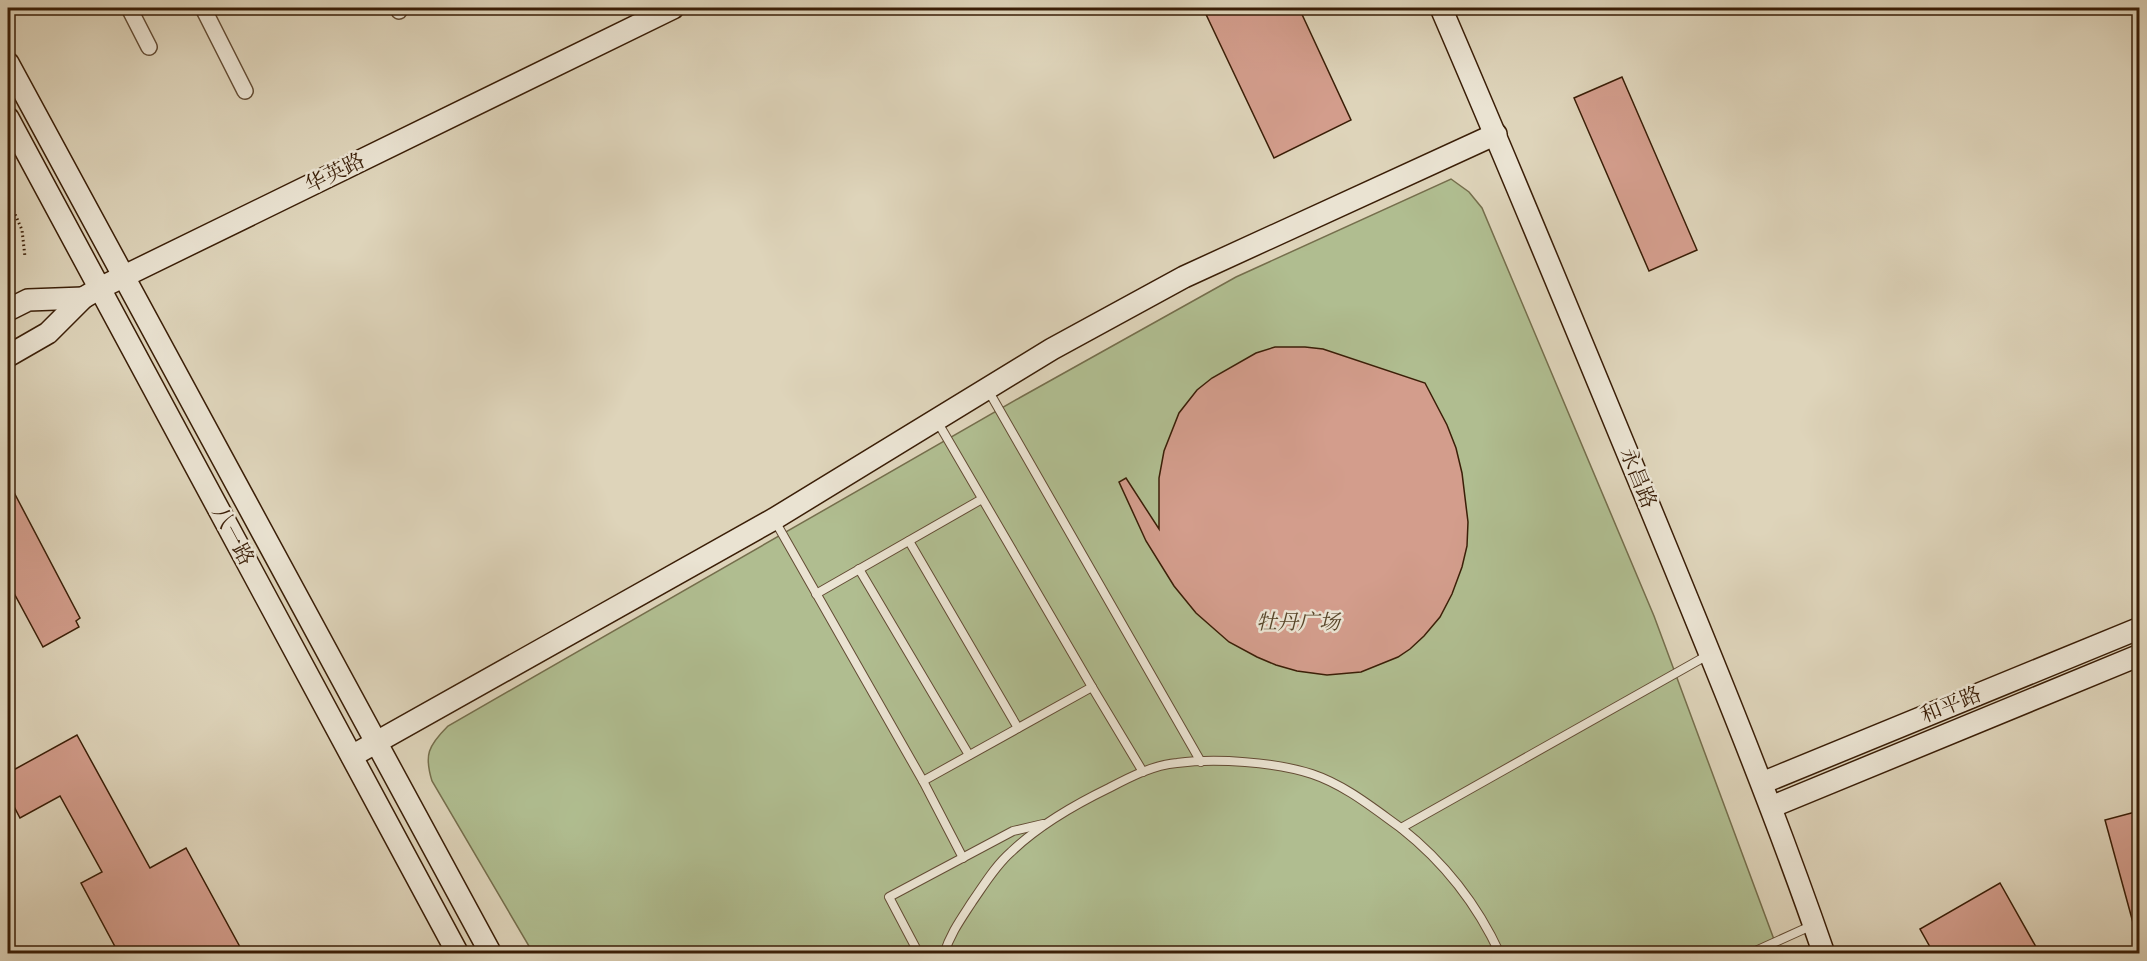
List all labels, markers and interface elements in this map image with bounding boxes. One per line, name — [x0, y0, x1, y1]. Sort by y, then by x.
street label: 华英路 — [301, 147, 369, 199]
street label: 永昌路 — [1614, 444, 1662, 512]
street label: 八一路 — [206, 502, 260, 570]
park label: 牡丹广场 — [1256, 609, 1342, 636]
street label: 和平路 — [1917, 681, 1985, 729]

